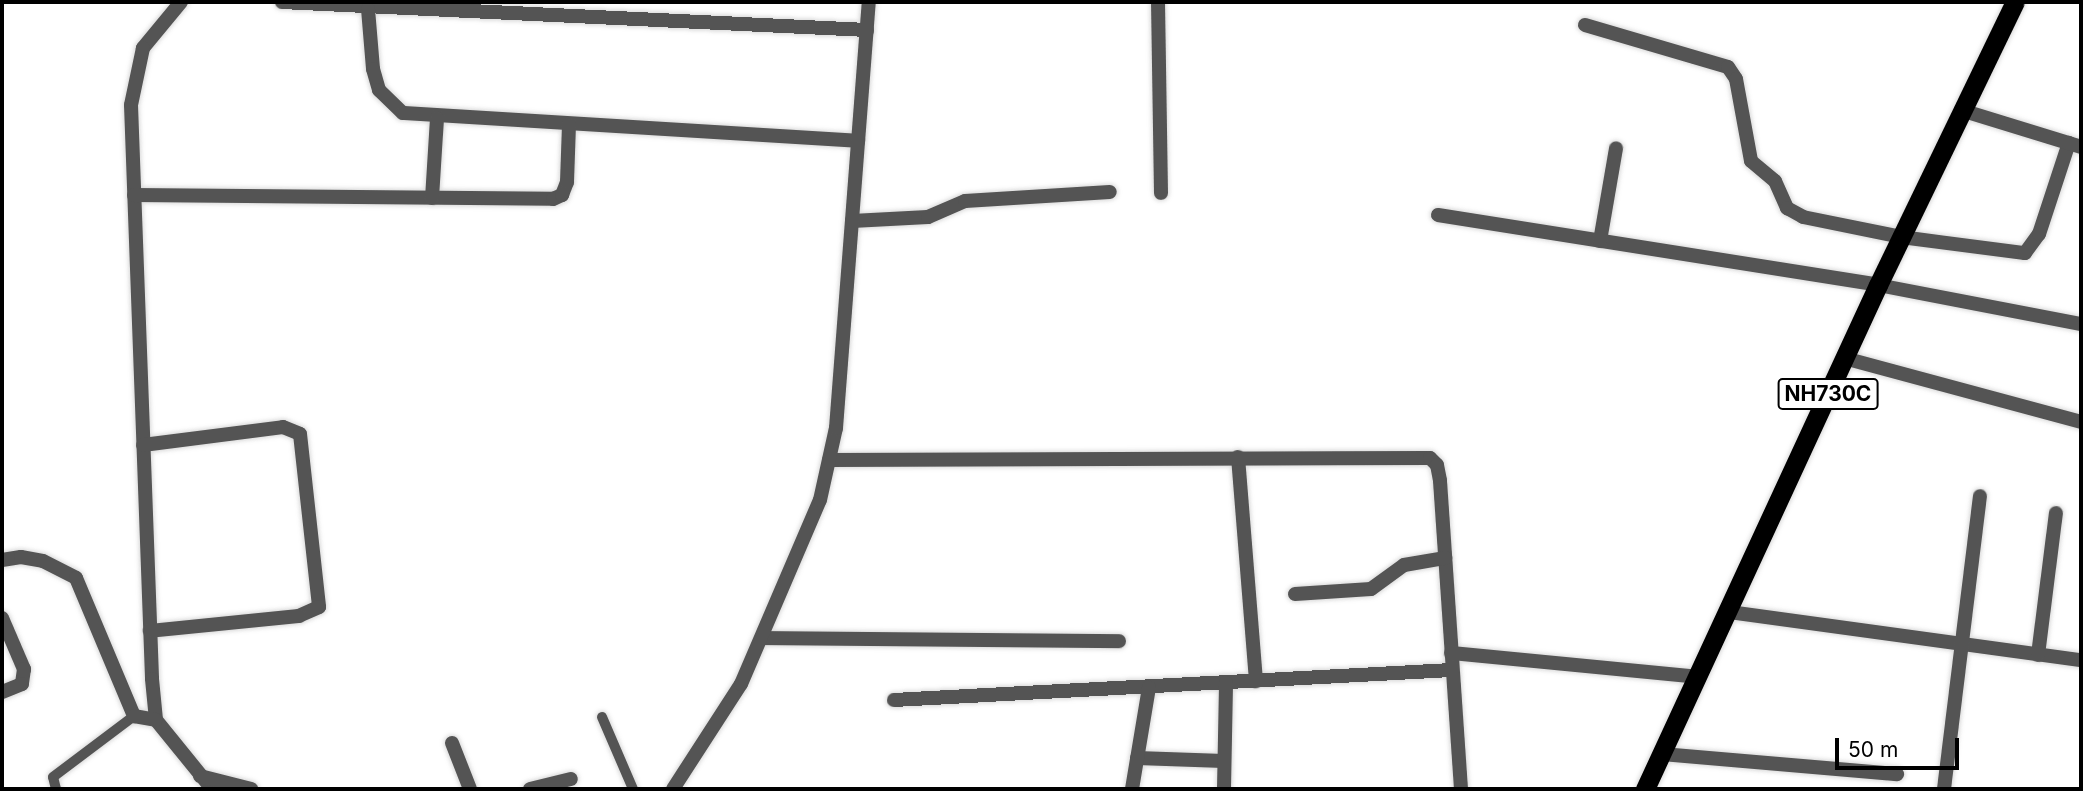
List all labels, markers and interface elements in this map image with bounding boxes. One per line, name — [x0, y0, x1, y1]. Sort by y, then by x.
road number: NH730C — [1777, 376, 1879, 412]
scale bar — [1838, 724, 1962, 768]
text: 50 m — [1848, 737, 1898, 762]

